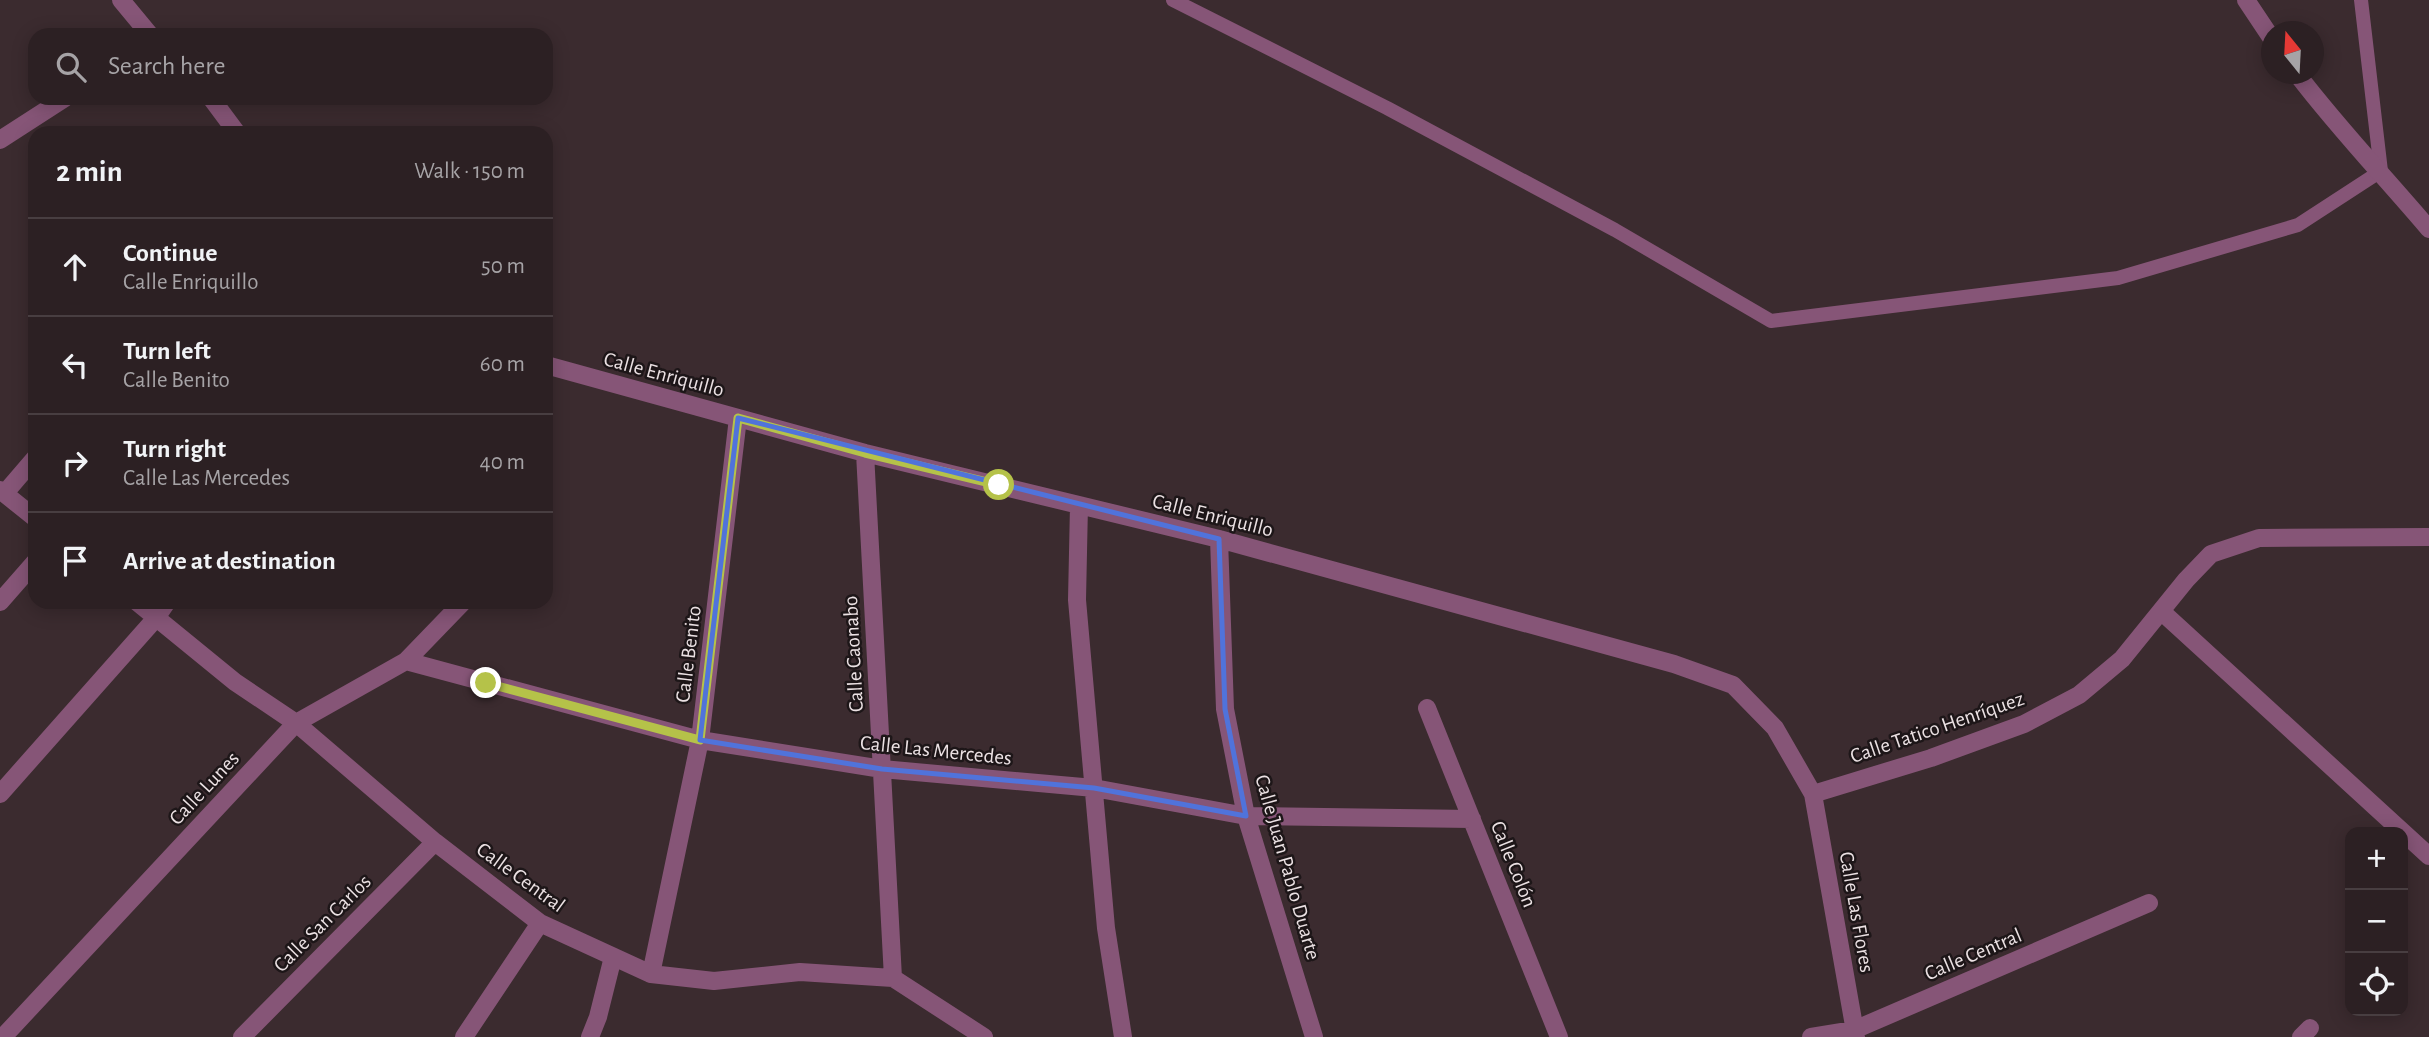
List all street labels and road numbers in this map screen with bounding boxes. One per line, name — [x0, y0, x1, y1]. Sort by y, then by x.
street label: Calle Enriquillo — [601, 348, 726, 401]
street label: Calle Enriquillo — [1150, 490, 1275, 541]
street label: Calle Caonabo — [840, 595, 867, 713]
street label: Calle Benito — [672, 604, 705, 704]
street label: Calle Tatico Henríquez — [1848, 688, 2027, 767]
street label: Calle Las Mercedes — [859, 732, 1013, 769]
street label: Calle Lunes — [165, 748, 243, 829]
street label: Calle Juan Pablo Duarte — [1251, 772, 1324, 962]
street label: Calle Colón — [1487, 818, 1540, 910]
street label: Calle Central — [473, 839, 569, 916]
street label: Calle Las Flores — [1836, 850, 1877, 974]
street label: Calle San Carlos — [270, 871, 375, 976]
street label: Calle Central — [1922, 925, 2025, 984]

